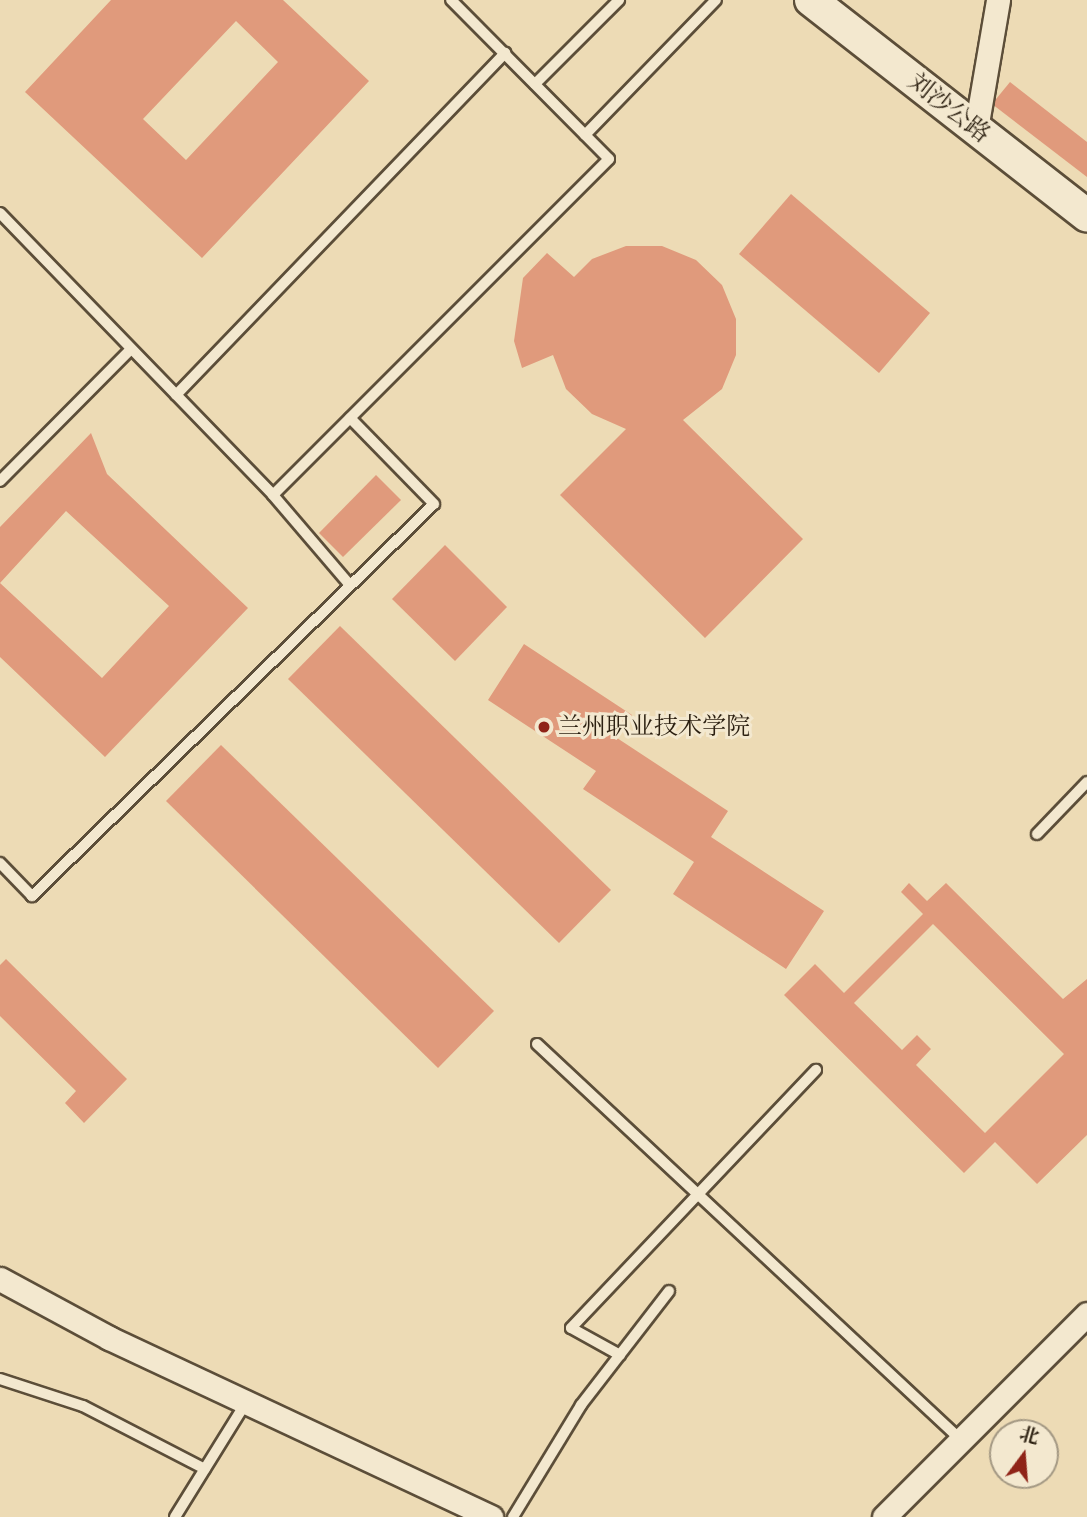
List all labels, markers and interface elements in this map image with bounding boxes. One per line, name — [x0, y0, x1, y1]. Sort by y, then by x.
street label: 刘沙公路 — [902, 67, 996, 149]
place label: 兰州职业技术学院 — [558, 713, 750, 741]
marker: 兰州职业技术学院 — [536, 719, 552, 735]
north arrow — [989, 1419, 1059, 1489]
text: 北 — [1017, 1421, 1042, 1451]

